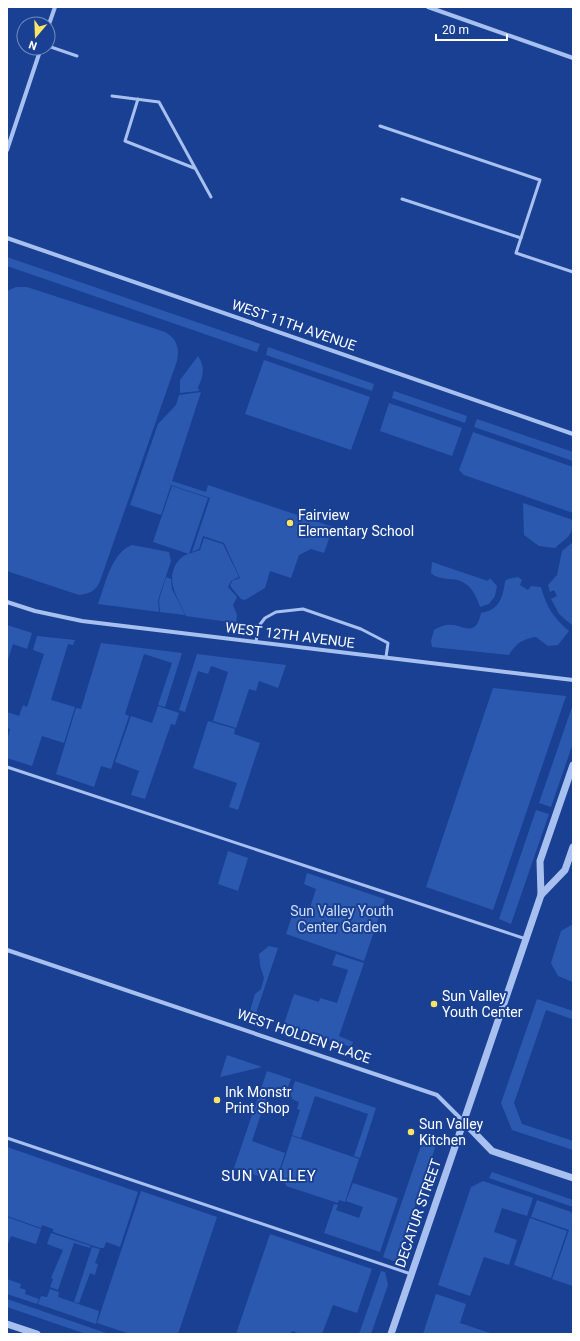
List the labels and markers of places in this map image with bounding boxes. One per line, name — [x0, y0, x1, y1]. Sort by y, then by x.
place label: Fairview Elementary School — [298, 507, 414, 539]
marker: Fairview Elementary School — [285, 518, 295, 528]
place label: Sun Valley Youth Center — [442, 988, 523, 1020]
marker: Sun Valley Youth Center — [429, 999, 439, 1009]
place label: Ink Monstr Print Shop — [225, 1084, 292, 1116]
marker: Ink Monstr Print Shop — [212, 1095, 222, 1105]
place label: Sun Valley Kitchen — [419, 1116, 484, 1148]
marker: Sun Valley Kitchen — [406, 1127, 416, 1137]

